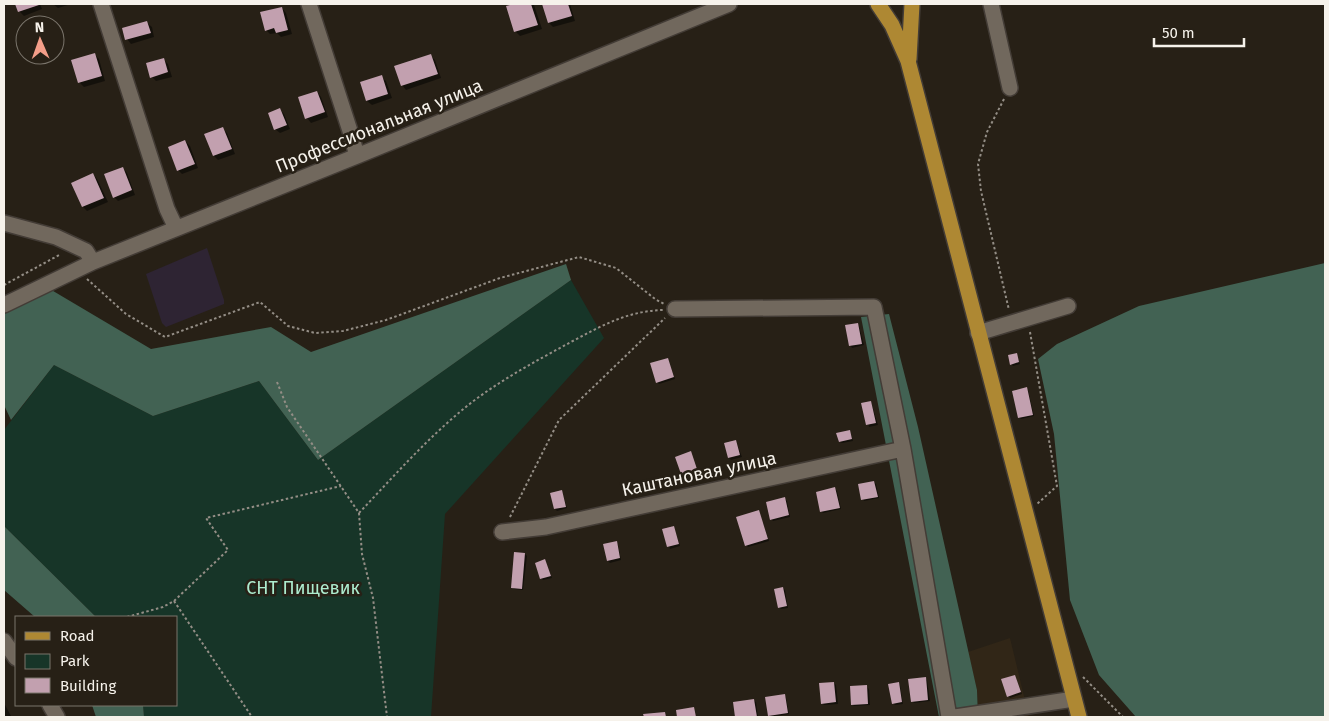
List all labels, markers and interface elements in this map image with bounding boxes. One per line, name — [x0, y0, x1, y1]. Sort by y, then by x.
north arrow — [15, 15, 65, 65]
scale bar — [1154, 15, 1244, 47]
text: N — [35, 19, 45, 36]
text: 50 m — [1162, 24, 1195, 42]
street label: Профессиональная улица — [272, 74, 486, 178]
street label: Каштановая улица — [620, 447, 778, 501]
park label: СНТ Пищевик — [246, 577, 360, 599]
legend — [15, 616, 178, 706]
text: Road — [60, 627, 95, 645]
text: Park — [60, 652, 90, 670]
text: Building — [60, 677, 116, 695]

